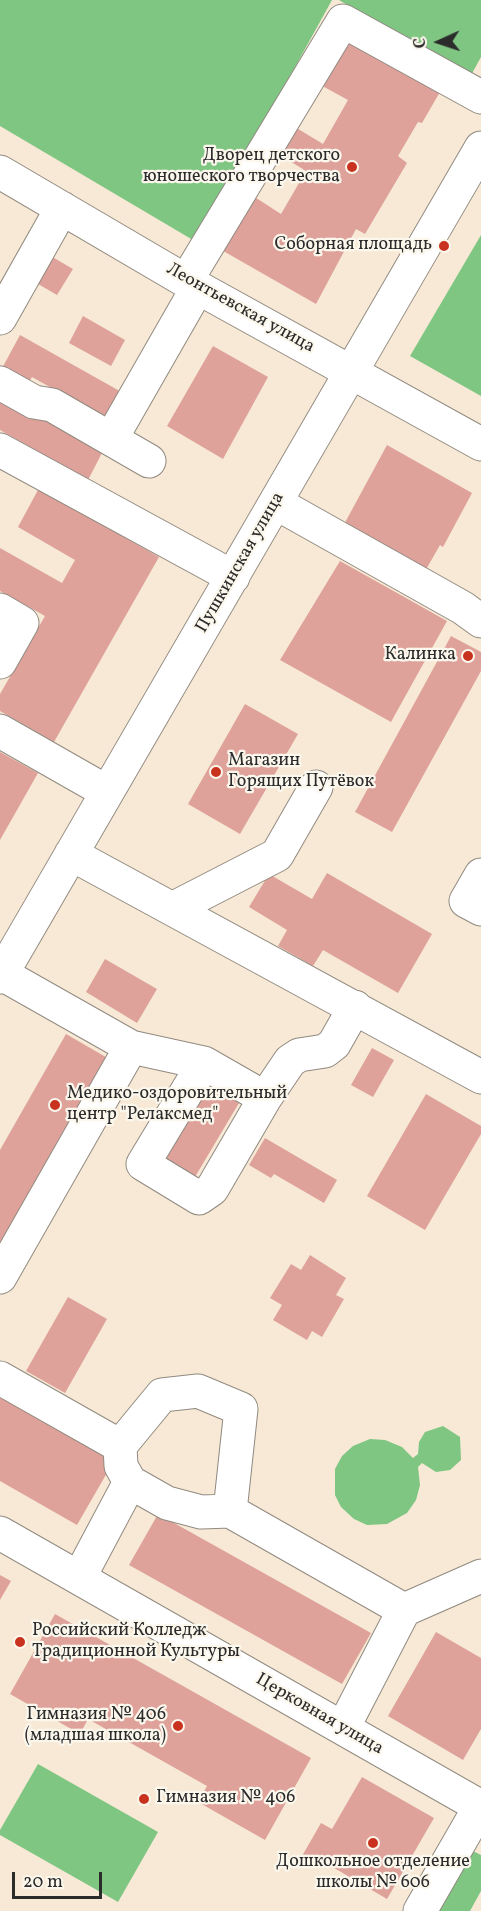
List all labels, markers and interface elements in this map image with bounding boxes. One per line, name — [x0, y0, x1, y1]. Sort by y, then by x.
north arrow — [409, 12, 469, 72]
text: С — [410, 37, 432, 49]
place label: Дворец детского юношеского творчества — [143, 146, 340, 188]
marker: Дворец детского юношеского творчества — [345, 160, 359, 174]
place label: Соборная площадь — [275, 235, 432, 257]
marker: Соборная площадь — [437, 239, 451, 253]
street label: Леонтьевская улица — [162, 259, 318, 359]
street label: Пушкинская улица — [192, 489, 290, 637]
place label: Калинка — [385, 645, 456, 667]
marker: Калинка — [461, 649, 475, 663]
place label: Магазин Горящих Путёвок — [228, 751, 374, 794]
marker: Магазин Горящих Путёвок — [209, 765, 223, 779]
place label: Медико-оздоровительный центр "Релаксмед" — [67, 1084, 287, 1126]
marker: Медико-оздоровительный центр "Релаксмед" — [48, 1098, 62, 1112]
place label: Российский Колледж Традиционной Культуры — [32, 1621, 240, 1664]
marker: Российский Колледж Традиционной Культуры — [13, 1635, 27, 1649]
street label: Церковная улица — [251, 1670, 387, 1760]
place label: Гимназия № 406 (младшая школа) — [25, 1705, 166, 1748]
marker: Гимназия № 406 (младшая школа) — [171, 1719, 185, 1733]
place label: Гимназия № 406 — [156, 1788, 295, 1810]
marker: Гимназия № 406 — [137, 1792, 151, 1806]
marker: Дошкольное отделение школы № 606 — [366, 1836, 380, 1850]
place label: Дошкольное отделение школы № 606 — [276, 1852, 470, 1894]
scale bar — [15, 1860, 105, 1898]
text: 20 m — [23, 1870, 63, 1895]

